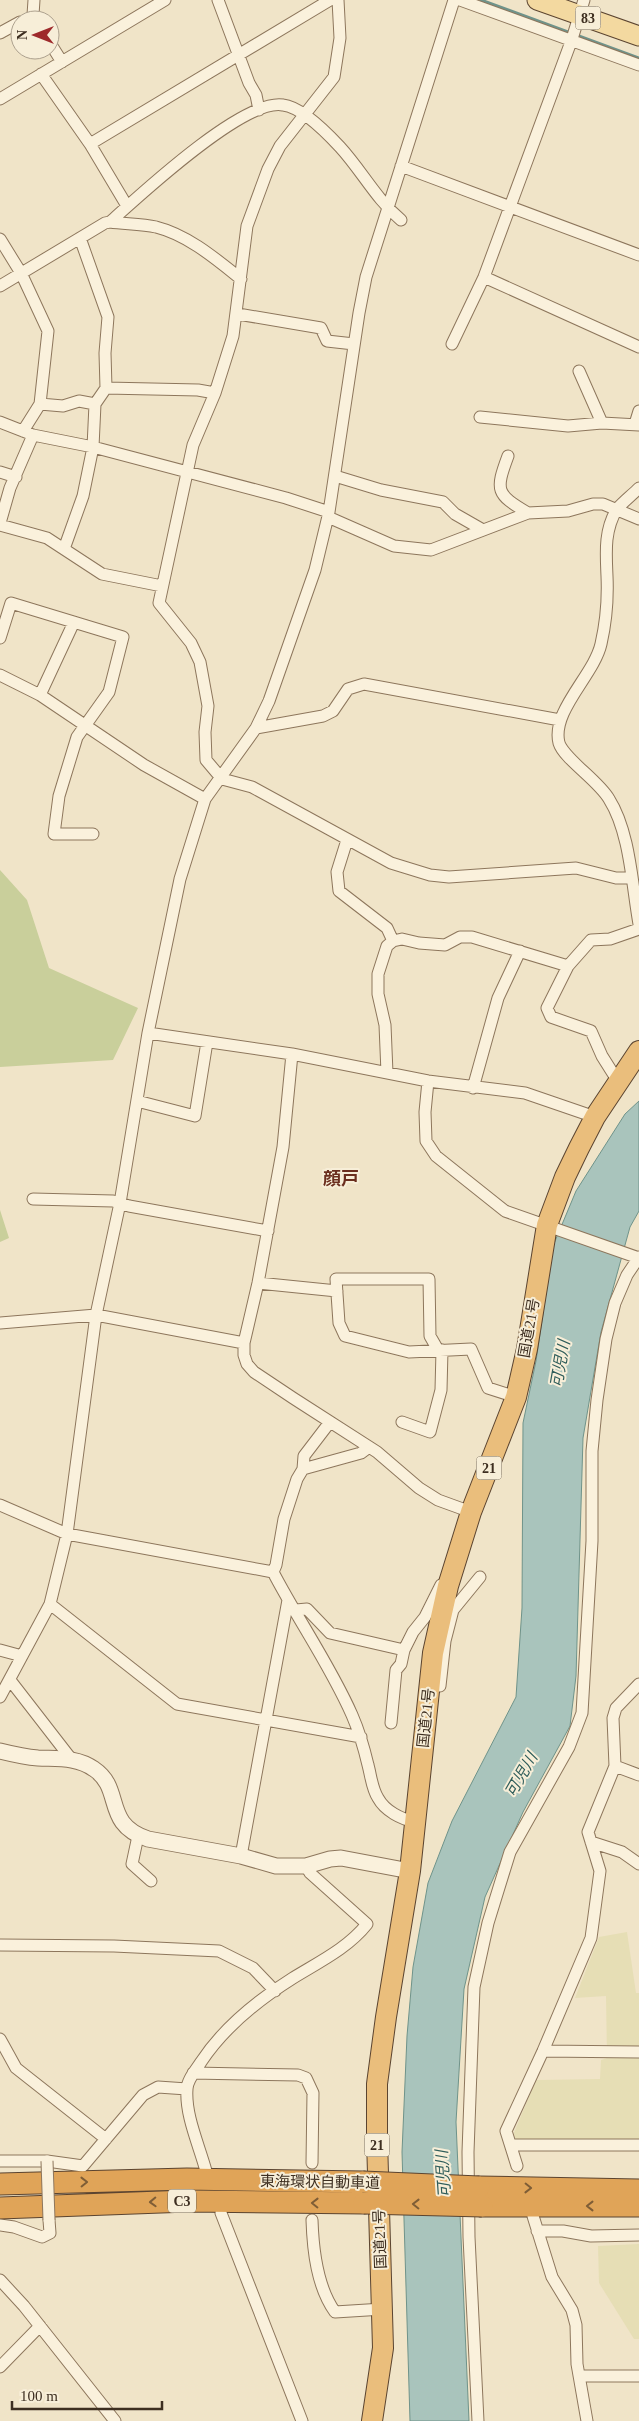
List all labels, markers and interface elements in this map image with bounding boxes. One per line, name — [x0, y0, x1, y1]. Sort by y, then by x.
road number: 83 — [576, 7, 600, 30]
north arrow — [10, 10, 60, 60]
text: N — [15, 30, 30, 40]
district label: 顔戸 — [323, 1169, 359, 1189]
street label: 国道21号 — [516, 1297, 542, 1359]
water label: 可児川 — [547, 1337, 573, 1389]
road number: 21 — [476, 1456, 502, 1480]
street label: 国道21号 — [415, 1687, 437, 1749]
water label: 可児川 — [502, 1748, 541, 1800]
road number: 21 — [364, 2134, 390, 2156]
water label: 可児川 — [433, 2147, 453, 2199]
street label: 東海環状自動車道 — [260, 2172, 380, 2191]
one-way arrow — [80, 2177, 88, 2187]
one-way arrow — [524, 2183, 532, 2193]
road number: C3 — [168, 2190, 196, 2212]
one-way arrow — [148, 2197, 156, 2208]
one-way arrow — [311, 2198, 318, 2208]
one-way arrow — [412, 2199, 420, 2210]
one-way arrow — [586, 2201, 594, 2211]
street label: 国道21号 — [371, 2209, 389, 2269]
scale bar — [12, 2378, 162, 2410]
text: 100 m — [20, 2388, 58, 2404]

